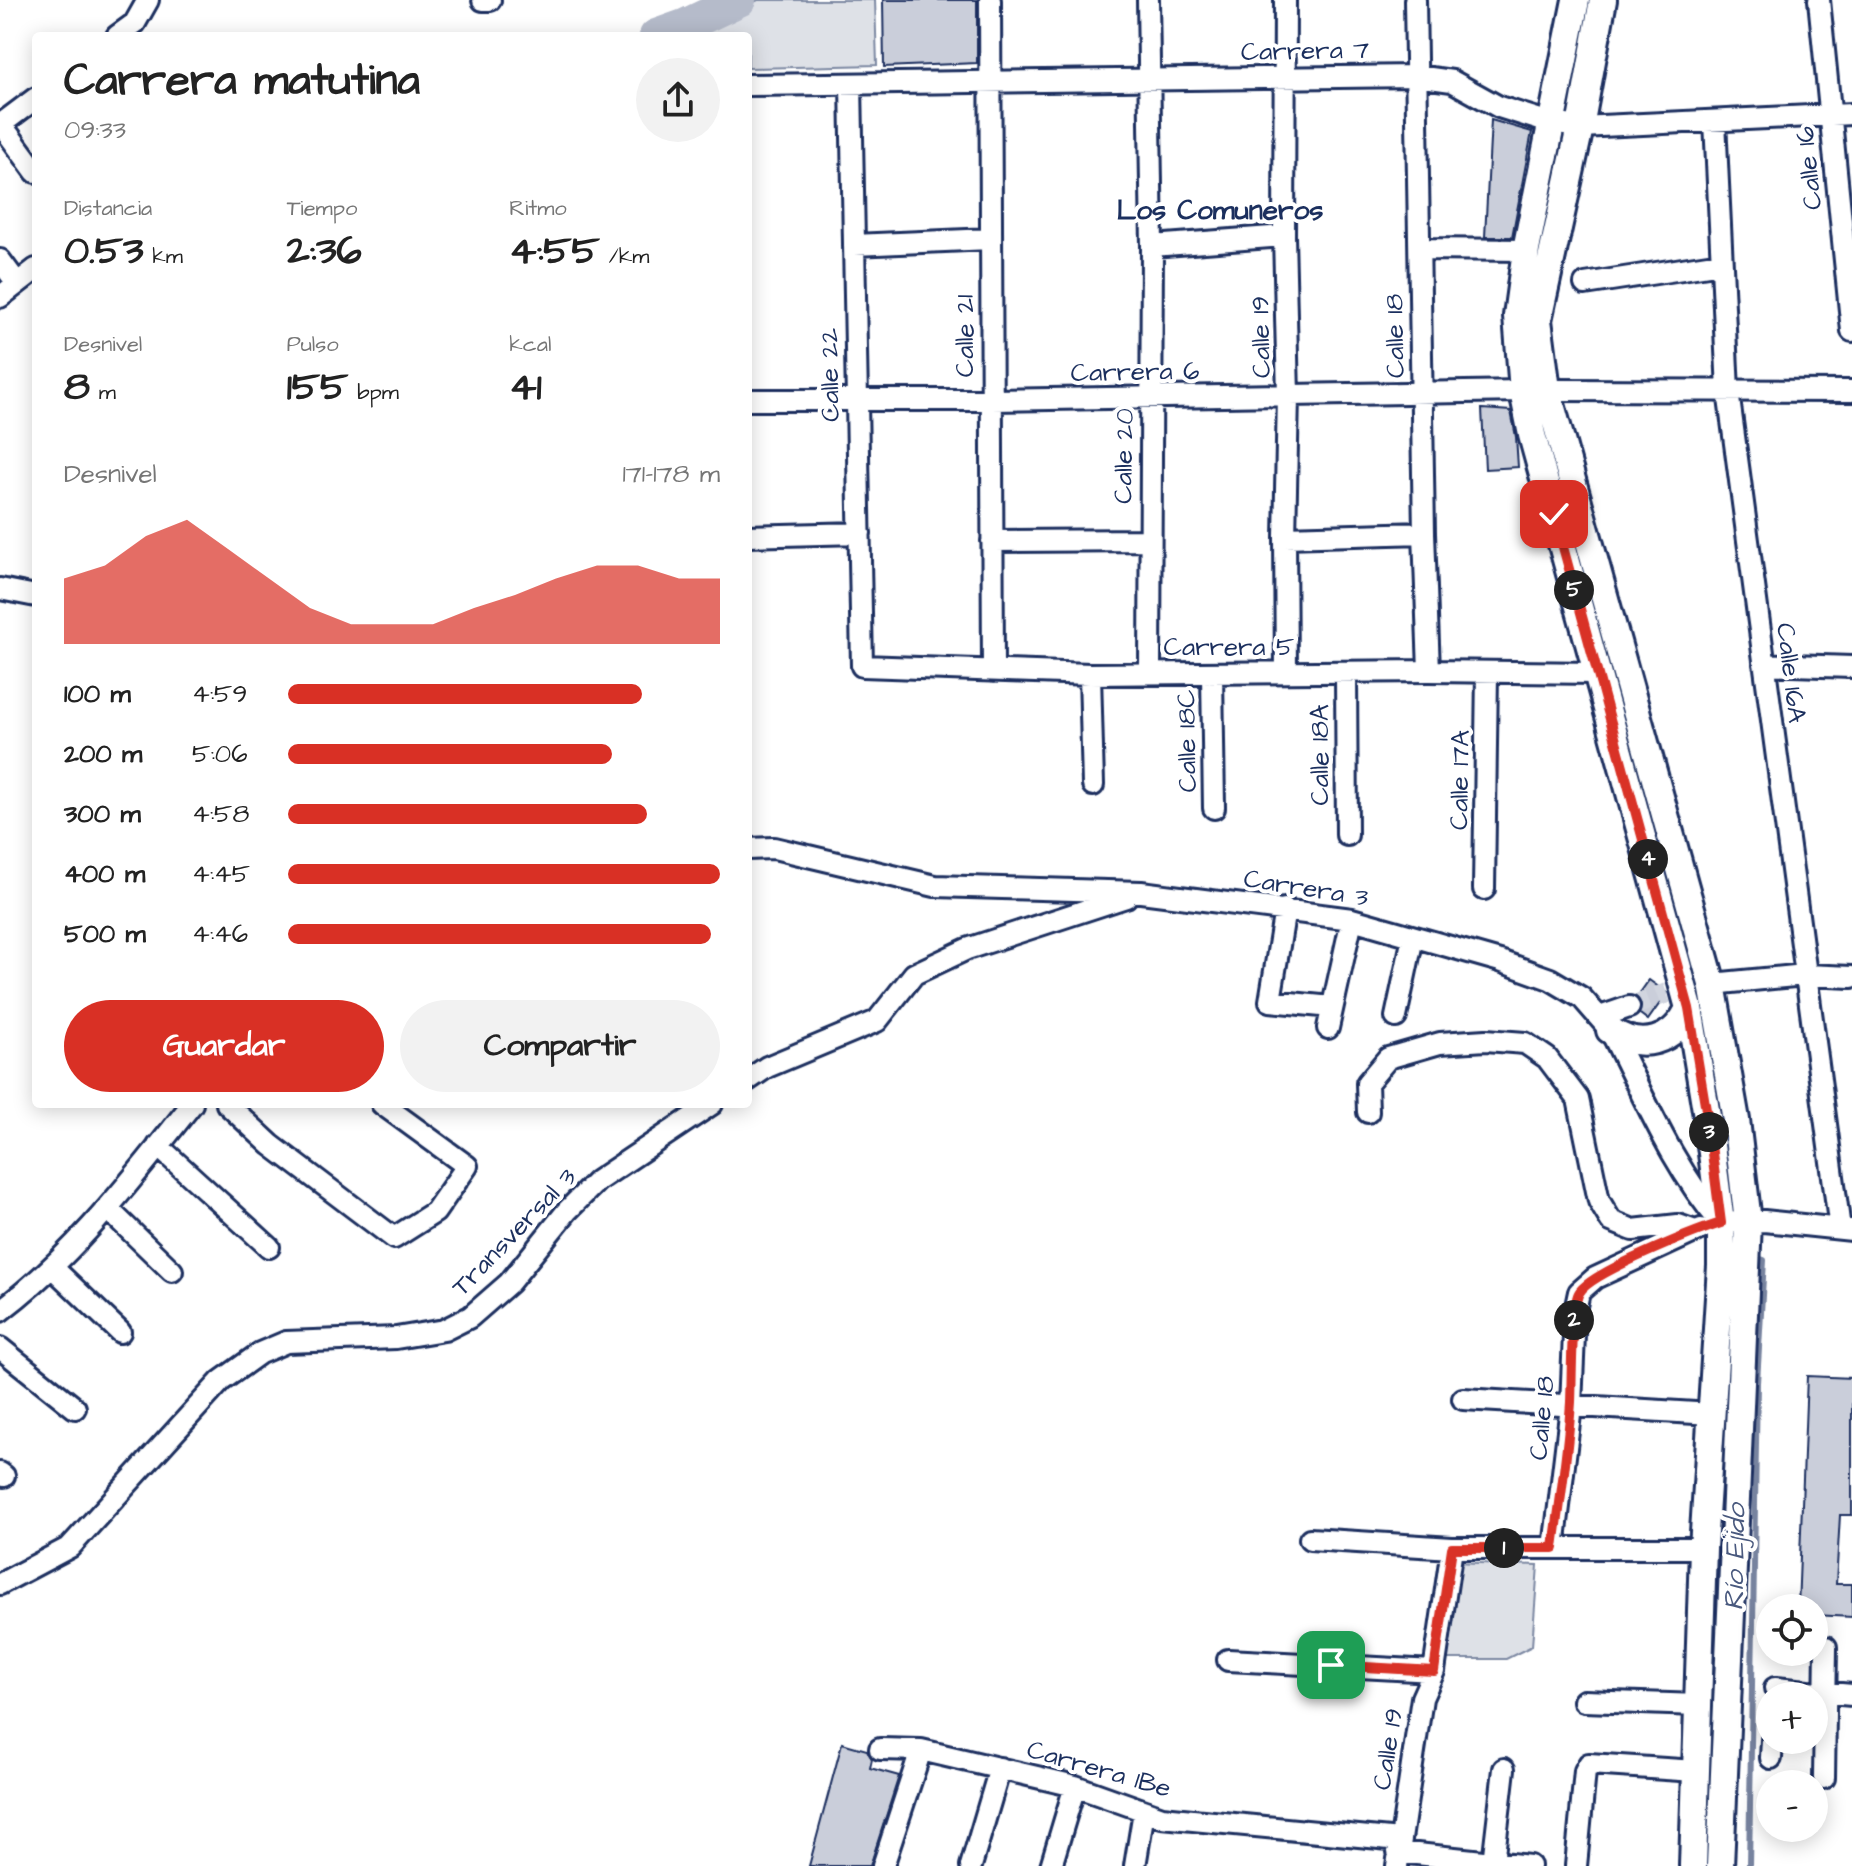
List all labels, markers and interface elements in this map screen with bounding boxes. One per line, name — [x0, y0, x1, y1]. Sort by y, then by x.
street label: Carrera 7 — [1241, 32, 1369, 70]
text: Carrera matutina — [64, 51, 420, 112]
button: share — [636, 58, 720, 142]
text: 09:33 — [64, 112, 126, 148]
street label: Calle 16 — [1787, 124, 1831, 212]
district label: Los Comuneros — [1117, 191, 1323, 230]
text: Distancia — [64, 193, 152, 224]
text: Tiempo — [287, 193, 357, 224]
text: Ritmo — [509, 193, 567, 224]
text: 0.53 — [64, 224, 144, 279]
text: 2:36 — [287, 224, 362, 279]
text: 4:55 — [509, 224, 600, 279]
text: km — [144, 241, 183, 272]
text: /km — [600, 241, 649, 272]
street label: Calle 18 — [1376, 293, 1414, 379]
street label: Calle 21 — [947, 295, 983, 377]
street label: Calle 19 — [1242, 295, 1280, 379]
street label: Calle 22 — [811, 328, 849, 422]
text: Desnivel — [64, 329, 142, 360]
text: Pulso — [287, 329, 339, 360]
text: kcal — [509, 329, 551, 360]
street label: Carrera 6 — [1070, 353, 1200, 391]
text: 8 — [64, 360, 90, 415]
text: 155 — [287, 360, 348, 415]
text: 41 — [509, 360, 542, 415]
text: m — [90, 377, 116, 408]
text: bpm — [348, 377, 399, 408]
street label: Calle 20 — [1105, 408, 1143, 504]
text: Desnivel — [64, 456, 157, 492]
text: 171–178 m — [622, 456, 720, 492]
pin — [1520, 480, 1588, 548]
icon: check — [1532, 492, 1576, 536]
pin: 5 — [1554, 570, 1594, 610]
text: 5 — [1566, 574, 1582, 605]
street label: Calle 16A — [1767, 621, 1815, 725]
street label: Carrera 5 — [1164, 629, 1294, 665]
text: 100 m — [64, 676, 131, 712]
text: 4:59 — [192, 676, 247, 712]
street label: Calle 18C — [1168, 689, 1206, 793]
street label: Calle 18A — [1302, 704, 1338, 806]
street label: Calle 17A — [1441, 729, 1479, 830]
text: 200 m — [64, 736, 142, 772]
text: 5:06 — [192, 736, 247, 772]
text: 300 m — [64, 796, 141, 832]
text: 4:58 — [192, 796, 249, 832]
pin: 4 — [1628, 839, 1668, 879]
text: 4 — [1641, 843, 1655, 874]
text: 400 m — [64, 856, 145, 892]
text: 4:45 — [192, 856, 250, 892]
street label: Carrera 3 — [1241, 860, 1371, 916]
text: 500 m — [64, 916, 146, 952]
text: 4:46 — [192, 916, 248, 952]
button: Guardar — [64, 1000, 384, 1092]
button: Compartir — [400, 1000, 720, 1092]
pin: 3 — [1689, 1112, 1729, 1152]
text: 3 — [1703, 1116, 1715, 1147]
street label: Transversal 3 — [443, 1160, 585, 1304]
pin: 2 — [1554, 1300, 1594, 1340]
text: 2 — [1568, 1304, 1580, 1335]
street label: Calle 18 — [1520, 1374, 1564, 1462]
water label: Río Ejido — [1715, 1501, 1755, 1611]
pin: 1 — [1484, 1528, 1524, 1568]
text: 1 — [1503, 1532, 1505, 1563]
map controls — [1756, 1594, 1828, 1842]
button: locate — [1756, 1594, 1828, 1666]
pin — [1297, 1631, 1365, 1699]
icon: arrive — [1309, 1643, 1353, 1687]
button: + — [1756, 1682, 1828, 1754]
street label: Calle 19 — [1364, 1705, 1412, 1793]
street label: Carrera 1Be — [1023, 1731, 1175, 1807]
button: − — [1756, 1770, 1828, 1842]

